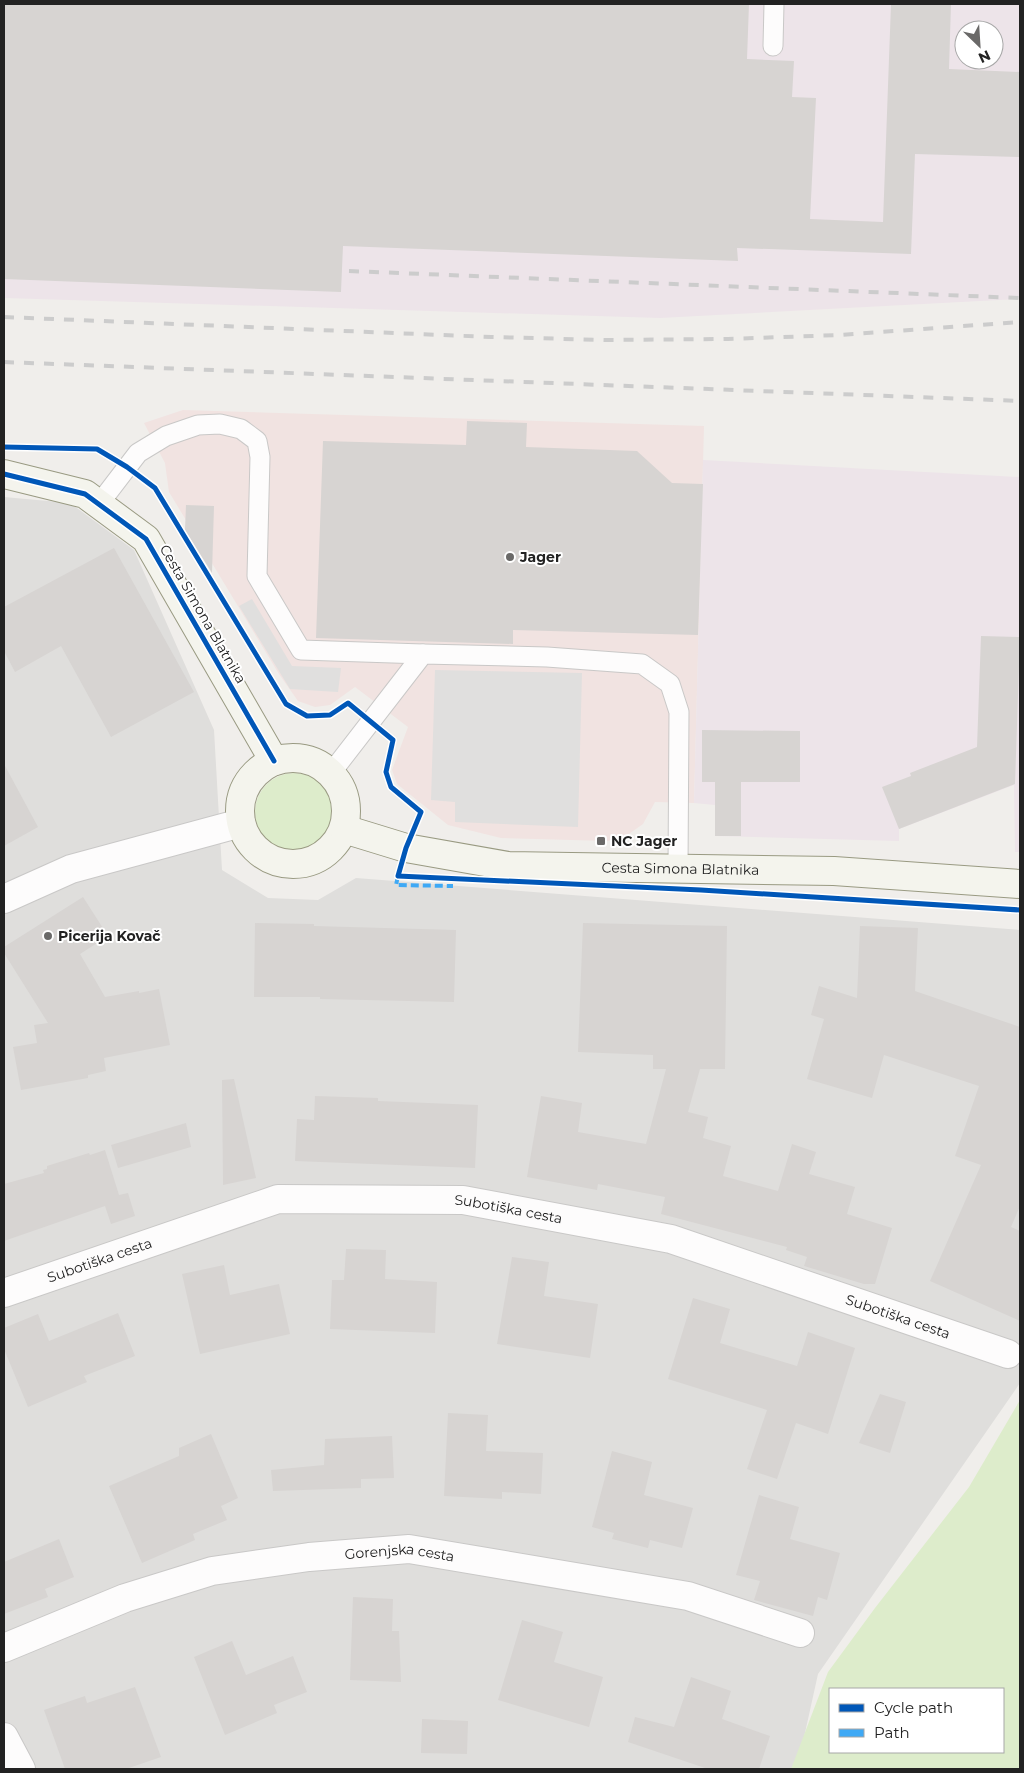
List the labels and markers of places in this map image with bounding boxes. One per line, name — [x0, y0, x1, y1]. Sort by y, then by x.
place label: Jager — [519, 548, 561, 566]
marker: Jager — [504, 551, 516, 563]
place label: NC Jager — [611, 832, 677, 850]
marker: NC Jager — [595, 835, 607, 847]
place label: Picerija Kovač — [58, 927, 161, 945]
marker: Picerija Kovač — [42, 930, 54, 942]

